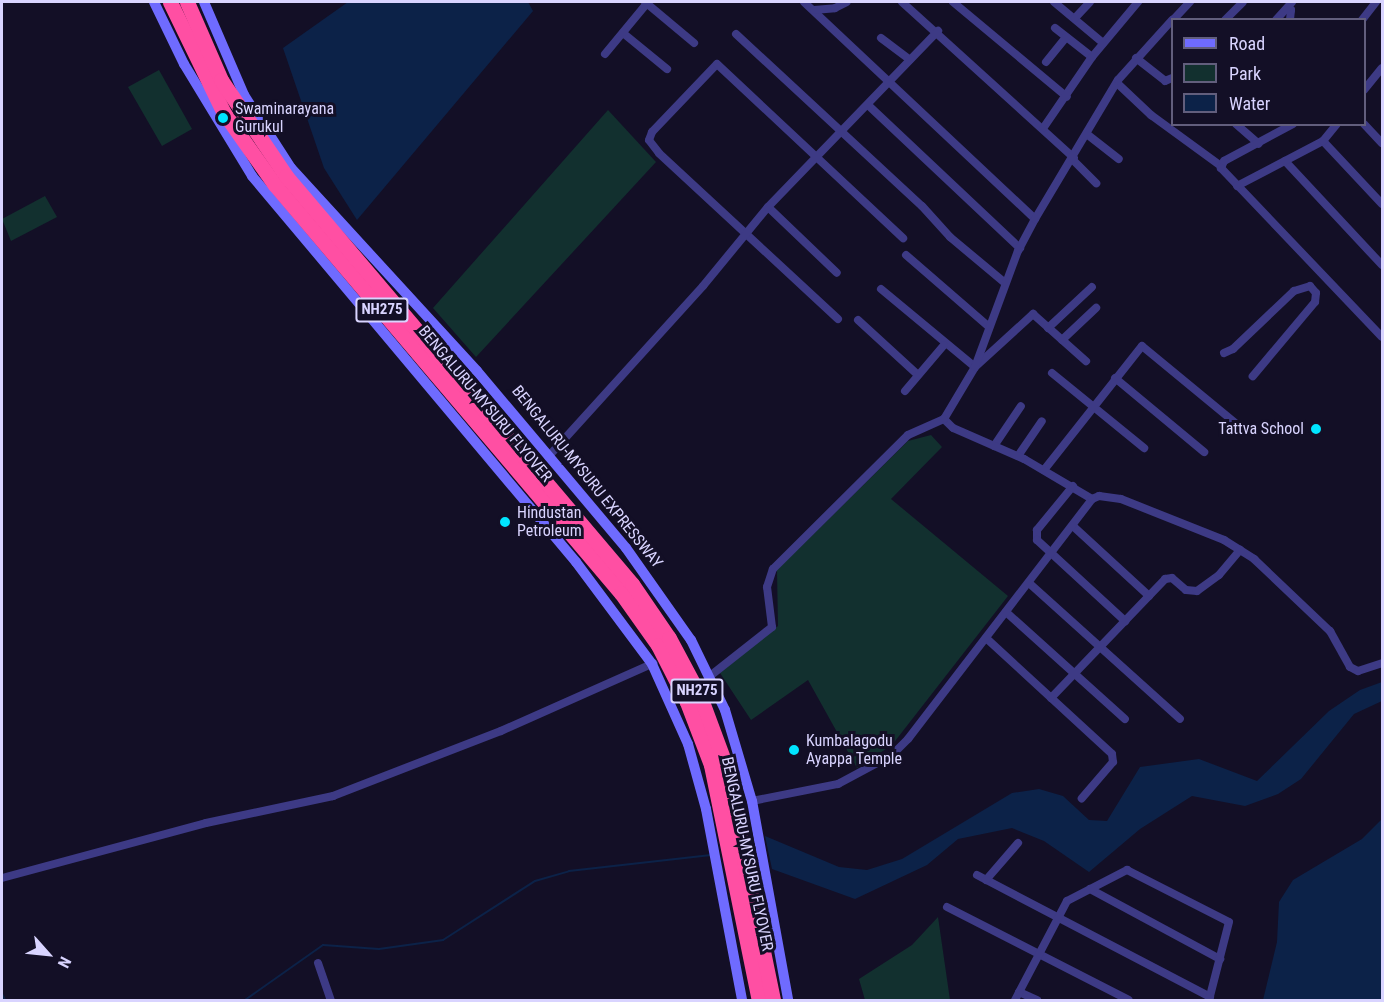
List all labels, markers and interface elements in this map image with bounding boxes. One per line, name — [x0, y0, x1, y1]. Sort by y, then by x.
legend — [1171, 18, 1366, 126]
text: Road — [1229, 33, 1265, 54]
text: Park — [1229, 63, 1261, 84]
text: Water — [1229, 93, 1270, 114]
place label: Swaminarayana Gurukul — [235, 99, 334, 137]
marker: Swaminarayana Gurukul — [216, 111, 230, 125]
road number: NH275 — [355, 298, 409, 322]
street label: BENGALURU-MYSURU FLYOVER — [414, 322, 556, 486]
street label: BENGALURU-MYSURU EXPRESSWAY — [508, 382, 666, 572]
place label: Tattva School — [1218, 419, 1304, 439]
marker: Tattva School — [1309, 422, 1323, 436]
place label: Hindustan Petroleum — [517, 503, 582, 541]
marker: Hindustan Petroleum — [498, 515, 512, 529]
road number: NH275 — [670, 679, 724, 703]
place label: Kumbalagodu Ayappa Temple — [806, 731, 902, 769]
marker: Kumbalagodu Ayappa Temple — [787, 743, 801, 757]
street label: BENGALURU-MYSURU FLYOVER — [717, 755, 777, 953]
north arrow — [18, 924, 78, 984]
text: N — [54, 954, 75, 971]

